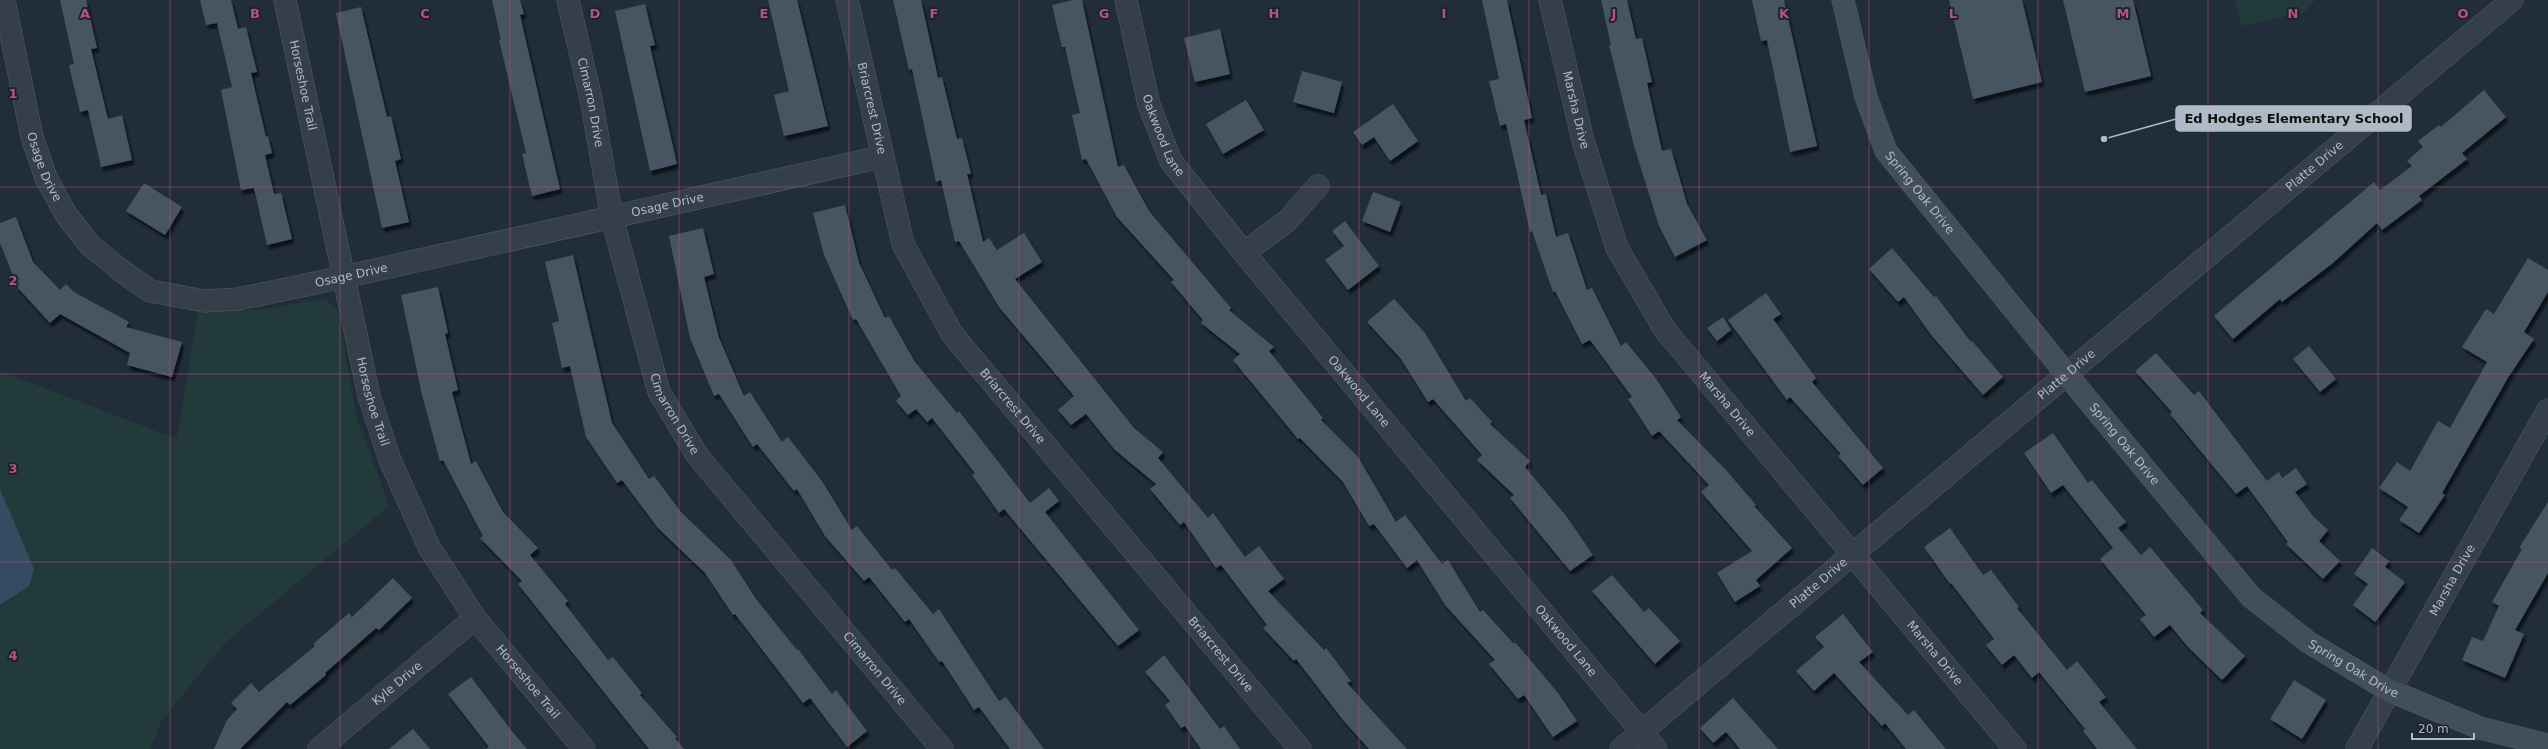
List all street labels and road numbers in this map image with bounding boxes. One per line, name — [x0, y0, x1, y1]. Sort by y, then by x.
street label: Horseshoe Trail — [287, 39, 319, 132]
street label: Cimarron Drive — [575, 56, 606, 148]
street label: Briarcrest Drive — [854, 61, 889, 156]
street label: Marsha Drive — [1560, 70, 1592, 151]
street label: Oakwood Lane — [1140, 93, 1188, 179]
street label: Osage Drive — [24, 131, 65, 204]
street label: Platte Drive — [2283, 138, 2346, 194]
street label: Spring Oak Drive — [1882, 149, 1957, 237]
street label: Osage Drive — [630, 190, 705, 220]
street label: Osage Drive — [314, 260, 389, 290]
street label: Platte Drive — [2035, 346, 2098, 403]
street label: Oakwood Lane — [1325, 353, 1393, 430]
street label: Horseshoe Trail — [354, 356, 392, 448]
street label: Briarcrest Drive — [977, 366, 1048, 447]
street label: Marsha Drive — [1696, 369, 1758, 439]
street label: Cimarron Drive — [647, 372, 702, 457]
street label: Spring Oak Drive — [2086, 400, 2162, 488]
street label: Marsha Drive — [2427, 542, 2478, 618]
street label: Platte Drive — [1787, 555, 1850, 611]
street label: Oakwood Lane — [1532, 602, 1600, 679]
street label: Briarcrest Drive — [1185, 614, 1256, 695]
street label: Marsha Drive — [1904, 618, 1966, 688]
street label: Cimarron Drive — [840, 629, 909, 708]
street label: Spring Oak Drive — [2306, 637, 2400, 701]
street label: Horseshoe Trail — [493, 642, 563, 722]
street label: Kyle Drive — [369, 659, 425, 708]

